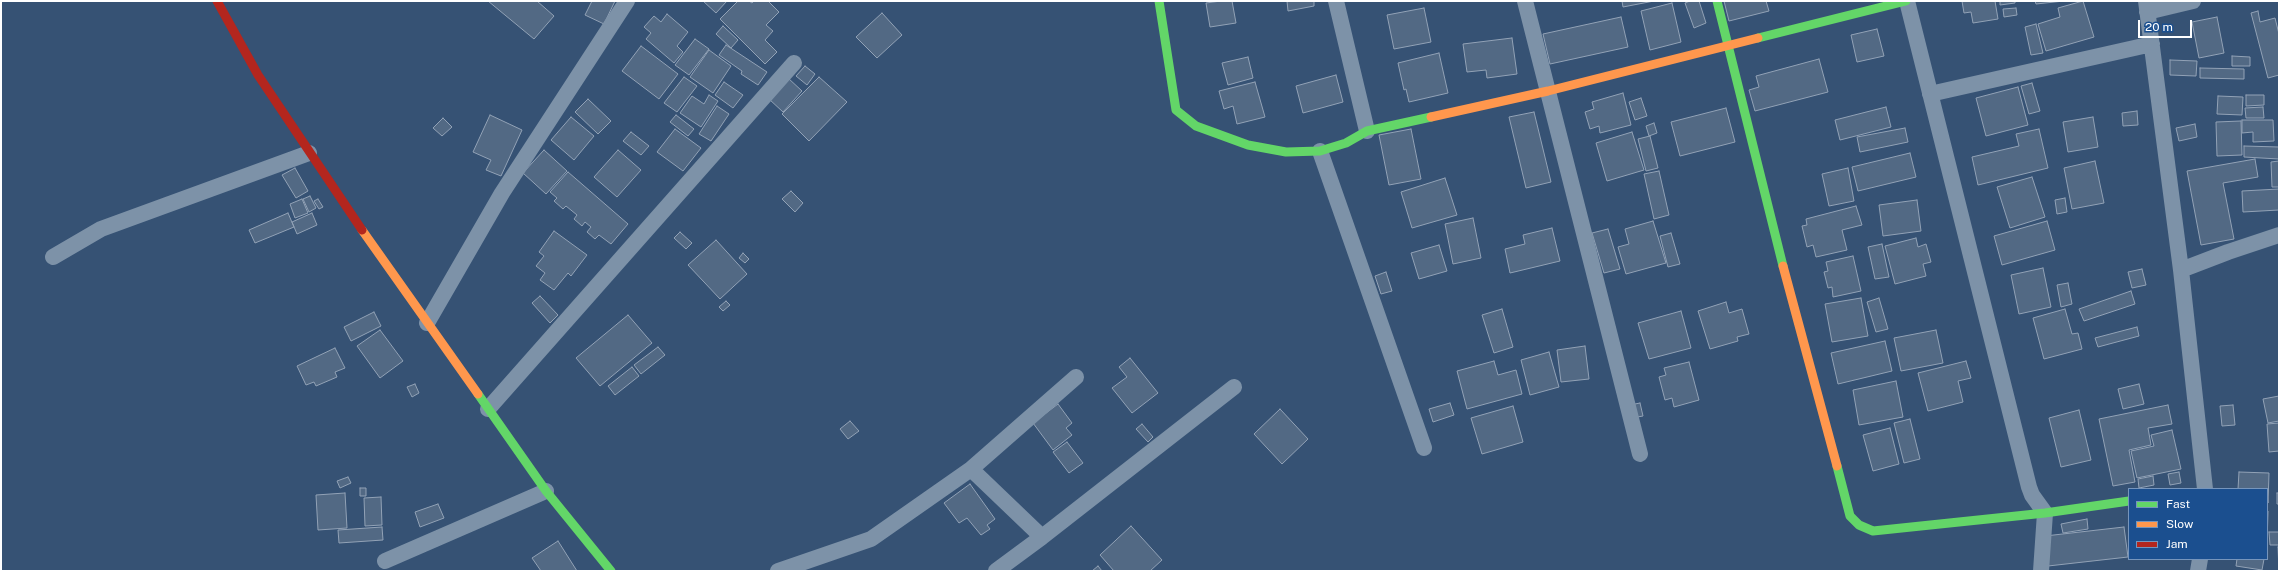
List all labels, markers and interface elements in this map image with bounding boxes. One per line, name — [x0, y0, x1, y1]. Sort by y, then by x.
scale bar — [2140, 12, 2194, 38]
text: 20 m — [2145, 20, 2173, 34]
legend — [2128, 488, 2268, 560]
text: Fast — [2166, 497, 2190, 511]
text: Slow — [2166, 517, 2193, 531]
text: Jam — [2166, 537, 2188, 551]

